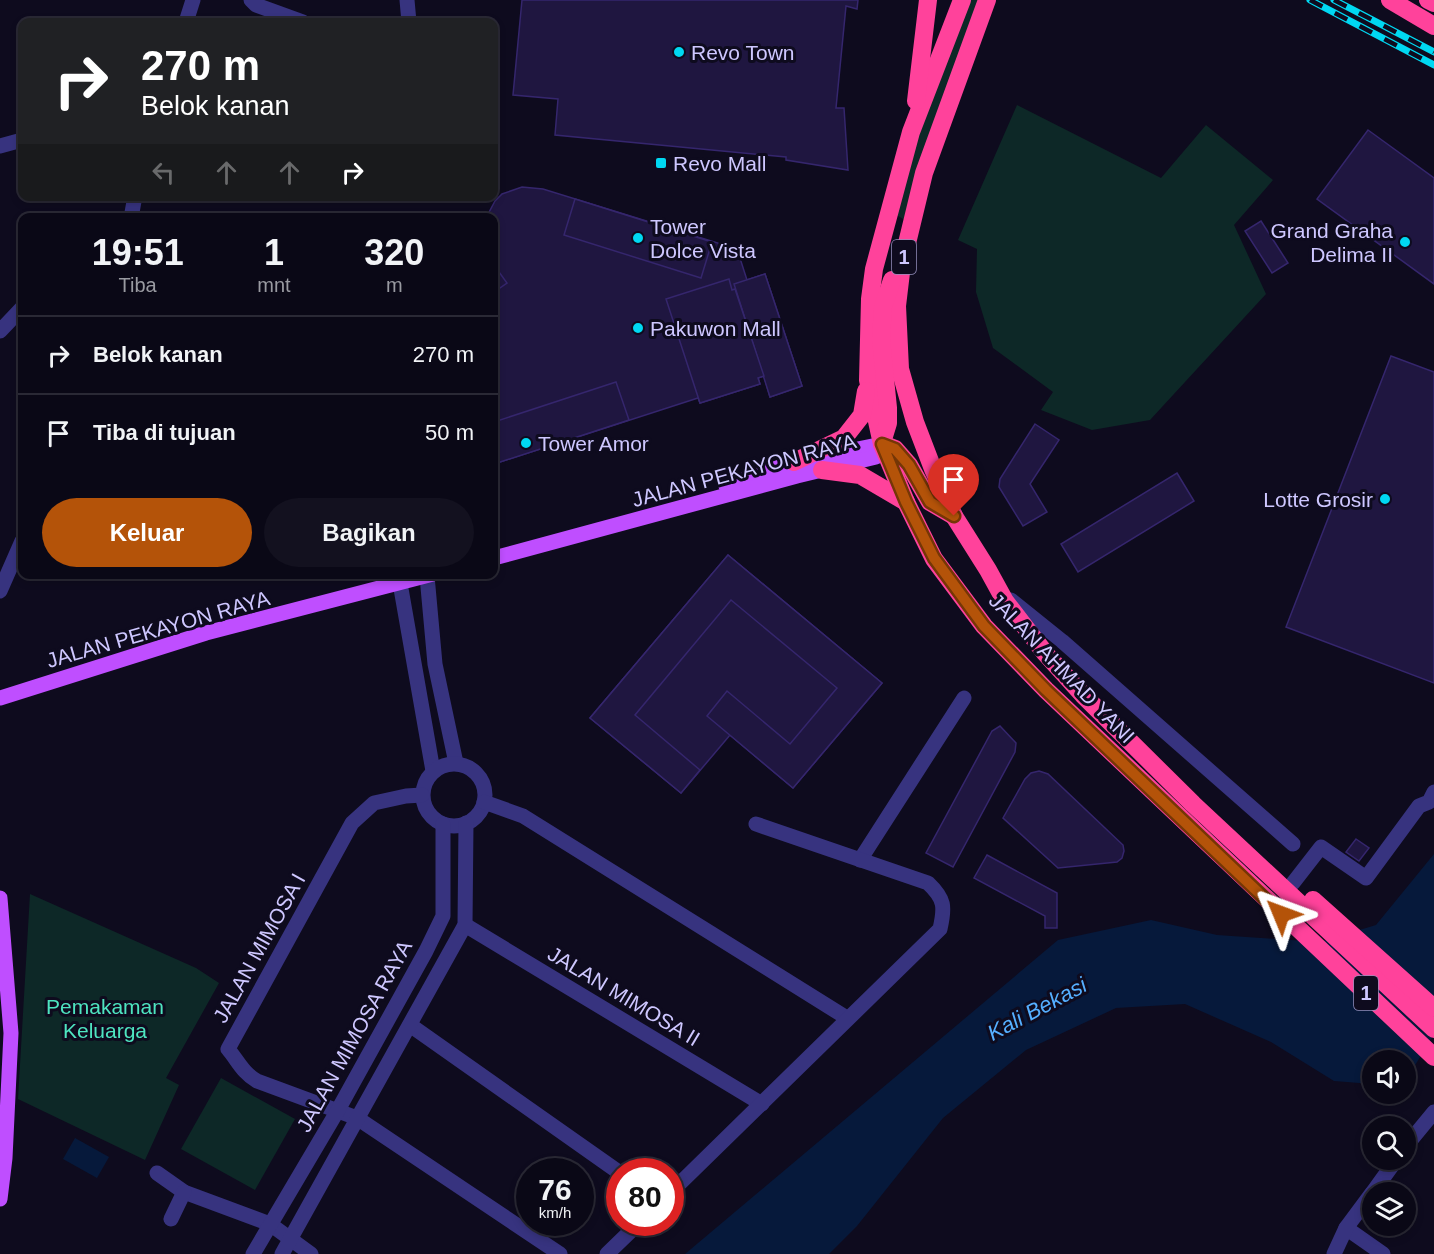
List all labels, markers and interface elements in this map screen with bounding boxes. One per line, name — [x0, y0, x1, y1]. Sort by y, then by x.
place label: Revo Town — [691, 41, 795, 64]
icon: right — [42, 42, 120, 120]
text: 270 m — [141, 42, 260, 89]
marker: Revo Town — [672, 45, 686, 59]
text: Belok kanan — [141, 91, 290, 121]
place label: Revo Mall — [673, 152, 766, 175]
icon: left — [147, 156, 180, 189]
icon: ahead — [210, 156, 243, 189]
icon: ahead — [273, 156, 306, 189]
icon: right — [336, 156, 369, 189]
marker: Revo Mall — [654, 156, 668, 170]
place label: Tower Dolce Vista — [650, 215, 756, 262]
place label: Grand Graha Delima II — [1270, 219, 1393, 266]
marker: Tower Dolce Vista — [631, 231, 645, 245]
text: 19:51 — [92, 232, 184, 273]
text: 1 — [264, 232, 284, 273]
text: 320 — [364, 232, 424, 273]
marker: Grand Graha Delima II — [1398, 235, 1412, 249]
road number: 1 — [892, 240, 916, 274]
text: Tiba — [119, 274, 157, 296]
text: mnt — [257, 274, 291, 296]
text: m — [386, 274, 403, 296]
place label: Pakuwon Mall — [650, 317, 781, 340]
marker: Pakuwon Mall — [631, 321, 645, 335]
icon: right — [42, 339, 75, 372]
text: Belok kanan — [93, 342, 223, 367]
text: 270 m — [413, 342, 474, 367]
icon: arrive — [42, 417, 75, 450]
text: Tiba di tujuan — [93, 420, 236, 445]
text: 50 m — [425, 420, 474, 445]
street label: JALAN PEKAYON RAYA — [629, 429, 859, 511]
place label: Tower Amor — [538, 432, 649, 455]
marker: Tower Amor — [519, 436, 533, 450]
pin — [928, 454, 979, 516]
icon: arrive — [937, 463, 970, 496]
place label: Lotte Grosir — [1263, 488, 1373, 511]
marker: Lotte Grosir — [1378, 492, 1392, 506]
button: Keluar — [42, 498, 252, 567]
button: Bagikan — [264, 498, 474, 567]
street label: JALAN PEKAYON RAYA — [44, 586, 272, 672]
street label: JALAN AHMAD YANI — [985, 589, 1139, 747]
street label: JALAN MIMOSA I — [208, 869, 310, 1027]
position arrow — [1249, 882, 1313, 946]
street label: JALAN MIMOSA RAYA — [292, 936, 416, 1136]
street label: JALAN MIMOSA II — [544, 942, 704, 1050]
water label: Kali Bekasi — [983, 972, 1092, 1046]
road number: 1 — [1354, 976, 1378, 1010]
park label: Pemakaman Keluarga — [46, 995, 164, 1042]
map controls — [1362, 1050, 1416, 1236]
button: sound — [1362, 1050, 1416, 1104]
button: search — [1362, 1116, 1416, 1170]
speed limit sign: 80 — [606, 1158, 684, 1236]
text: 76 — [538, 1173, 572, 1206]
button: layers — [1362, 1182, 1416, 1236]
text: km/h — [539, 1204, 571, 1221]

